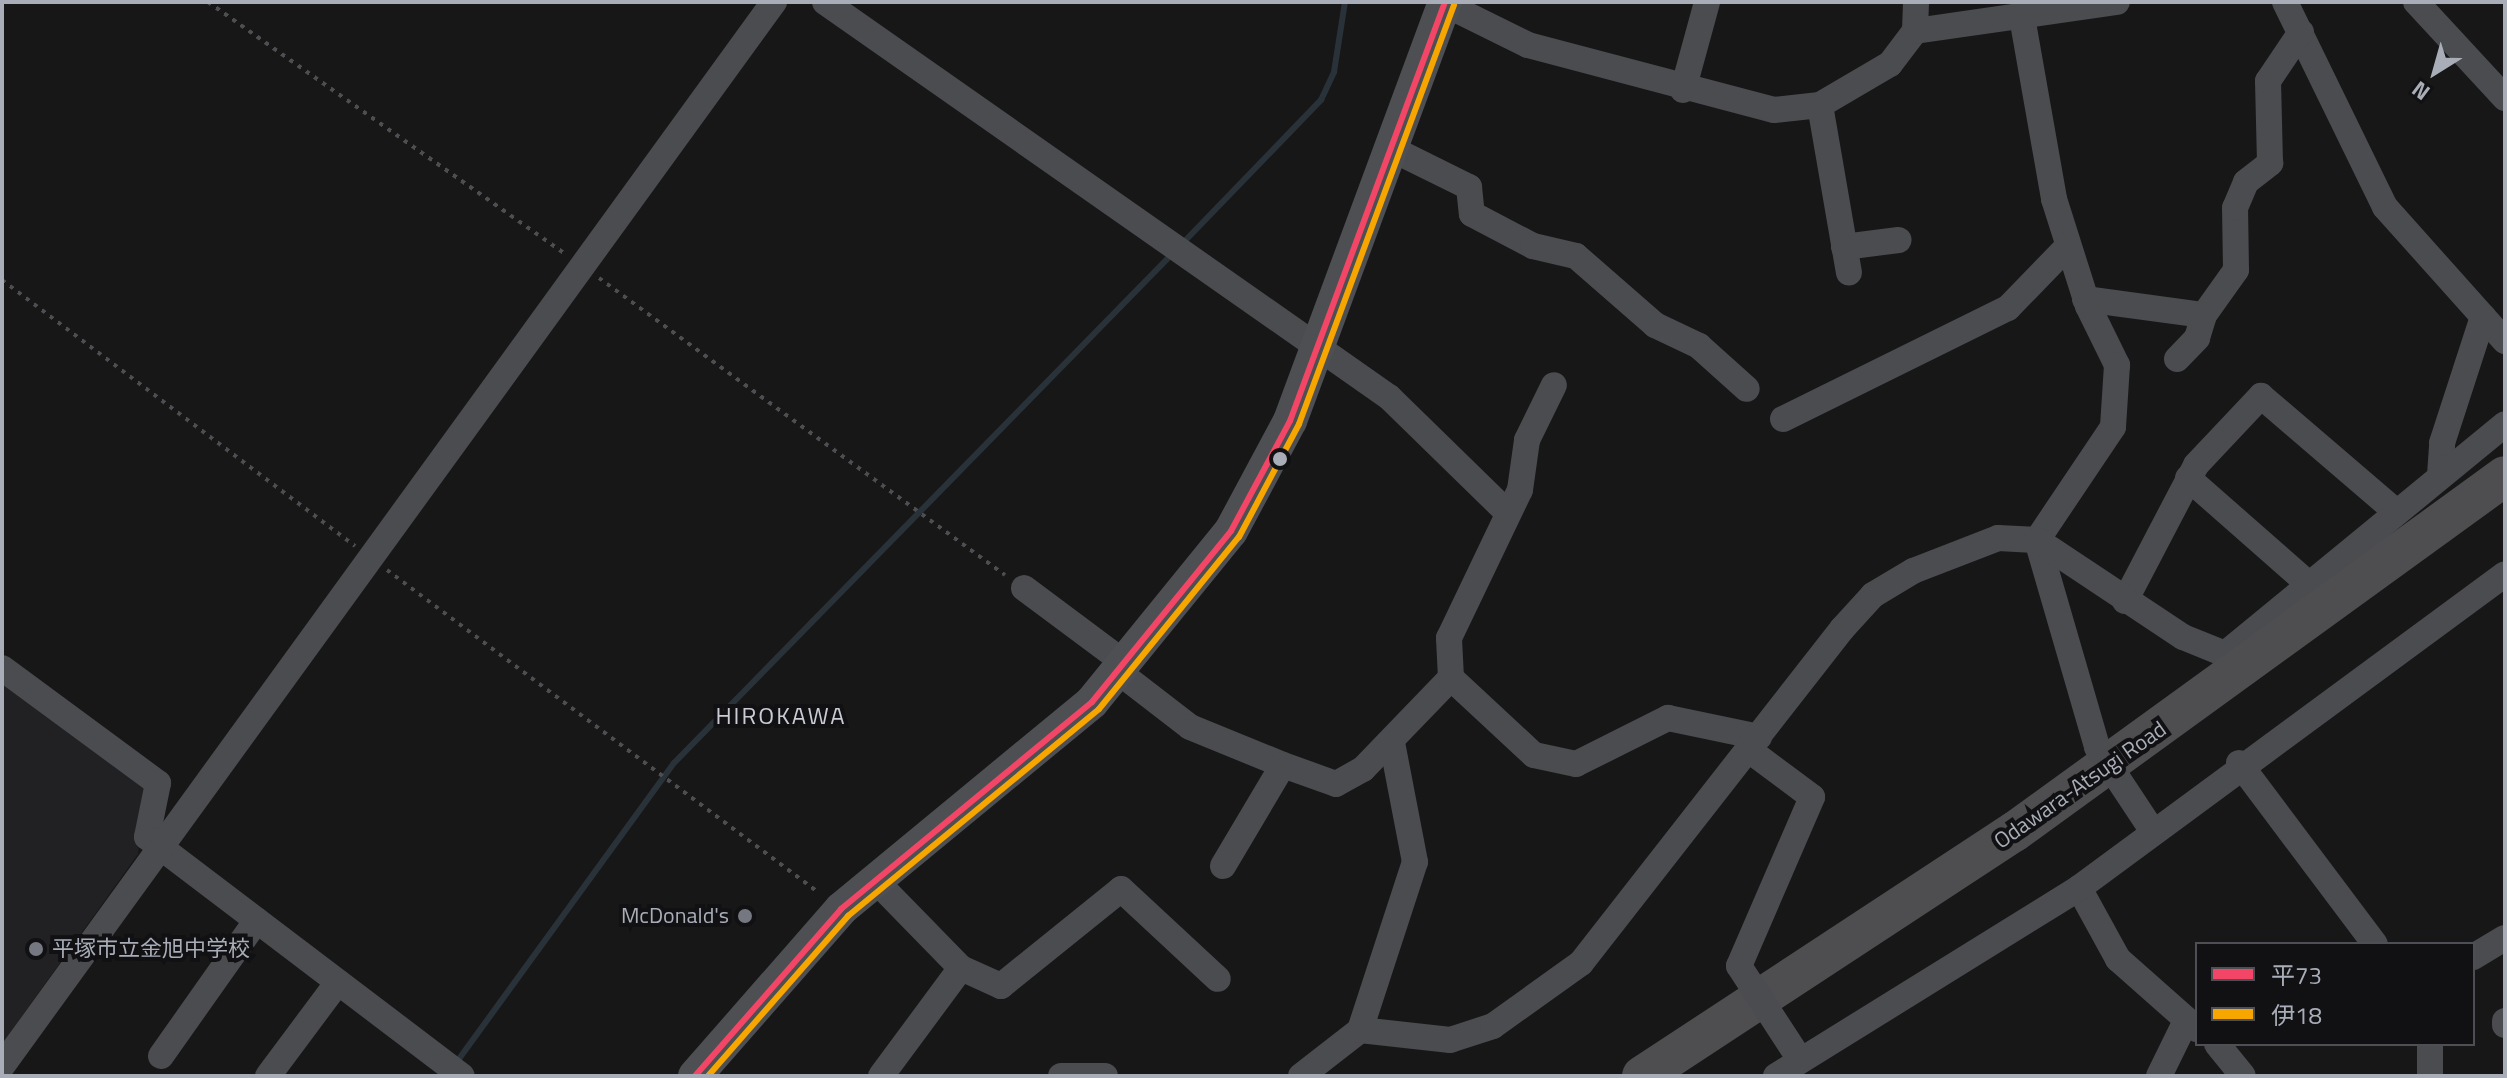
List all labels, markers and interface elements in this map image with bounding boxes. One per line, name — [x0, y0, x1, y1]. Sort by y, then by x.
north arrow — [2395, 32, 2475, 112]
text: N — [2404, 73, 2437, 109]
unlabelled marker — [1272, 451, 1288, 467]
district label: HIROKAWA — [715, 702, 847, 730]
street label: Odawara-Atsugi Road — [1989, 716, 2171, 854]
place label: McDonald's — [621, 903, 729, 929]
marker: McDonald's — [736, 907, 754, 925]
place label: 平塚市立金旭中学校 — [52, 936, 250, 962]
marker: 平塚市立金旭中学校 — [27, 940, 45, 958]
legend — [2195, 942, 2475, 1046]
text: 平73 — [2271, 957, 2322, 993]
text: 伊18 — [2271, 997, 2322, 1033]

